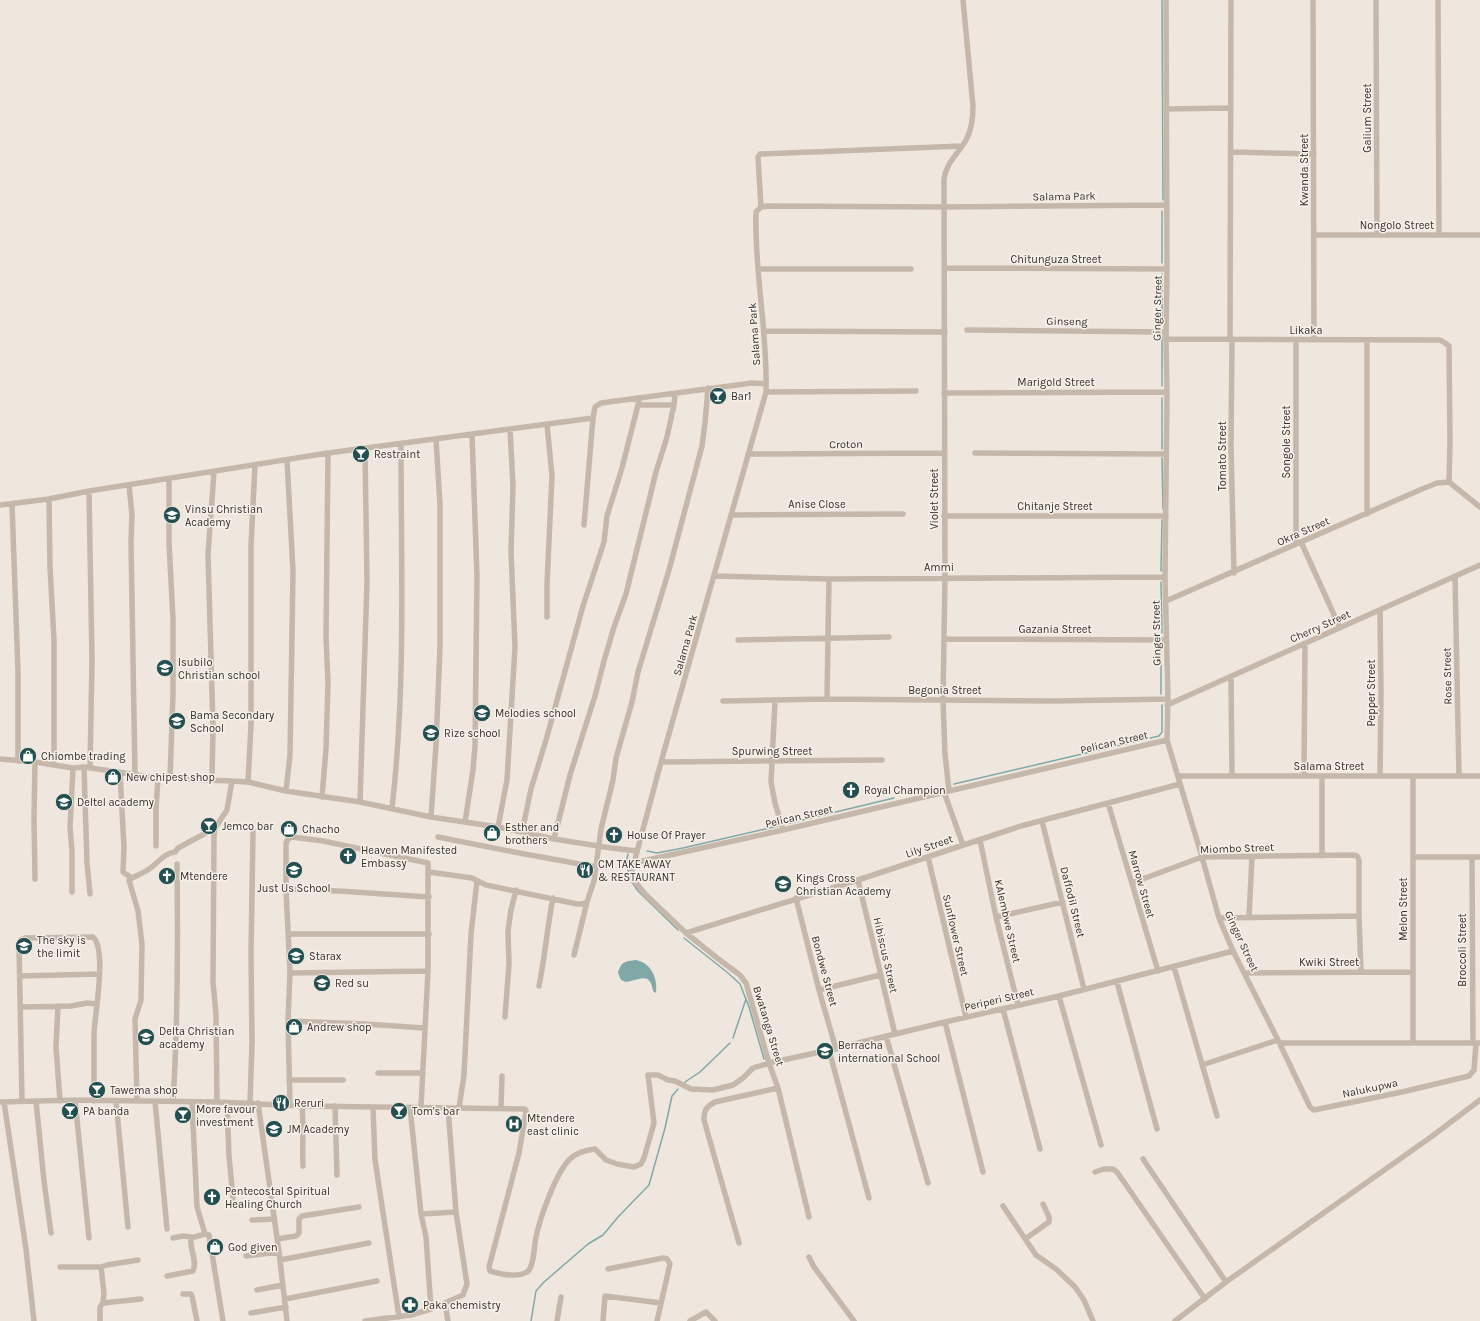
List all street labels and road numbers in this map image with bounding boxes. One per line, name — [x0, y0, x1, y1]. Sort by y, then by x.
street label: Galium Street — [1361, 83, 1374, 153]
street label: Kwanda Street — [1298, 134, 1311, 206]
street label: Salama Park — [1032, 189, 1096, 204]
street label: Nongolo Street — [1360, 219, 1434, 232]
street label: Chitunguza Street — [1010, 253, 1102, 266]
street label: Ginger Street — [1150, 275, 1165, 341]
street label: Salama Park — [746, 302, 763, 366]
street label: Ginseng — [1046, 315, 1089, 328]
street label: Likaka — [1290, 324, 1322, 337]
street label: Marigold Street — [1017, 376, 1095, 389]
street label: Songole Street — [1280, 405, 1293, 479]
street label: Tomato Street — [1216, 421, 1229, 491]
street label: Croton — [829, 438, 863, 451]
street label: Violet Street — [928, 468, 941, 530]
street label: Anise Close — [788, 498, 846, 511]
street label: Chitanje Street — [1017, 500, 1093, 513]
street label: Okra Street — [1275, 514, 1331, 549]
street label: Ammi — [924, 561, 954, 574]
street label: Ginger Street — [1149, 600, 1164, 666]
street label: Cherry Street — [1288, 607, 1353, 646]
street label: Salama Park — [671, 613, 700, 677]
street label: Gazania Street — [1018, 623, 1092, 636]
street label: Rose Street — [1441, 647, 1454, 705]
street label: Pepper Street — [1365, 659, 1378, 727]
street label: Begonia Street — [908, 684, 982, 697]
street label: Pelican Street — [1079, 728, 1149, 757]
street label: Spurwing Street — [732, 745, 812, 758]
street label: Salama Street — [1294, 760, 1365, 773]
street label: Pelican Street — [764, 802, 834, 831]
street label: Lily Street — [904, 832, 955, 861]
street label: Miombo Street — [1200, 841, 1274, 856]
street label: Marrow Street — [1126, 849, 1157, 920]
street label: Daffodil Street — [1057, 865, 1088, 939]
street label: Melon Street — [1397, 877, 1410, 941]
street label: KAlembwe Street — [992, 878, 1023, 964]
street label: Sunflower Street — [940, 893, 971, 977]
street label: Ginger Street — [1222, 909, 1261, 974]
street label: Broccoli Street — [1456, 913, 1469, 987]
street label: Hibiscus Street — [871, 916, 901, 994]
street label: Bondwe Street — [809, 934, 840, 1008]
street label: Kwiki Street — [1299, 956, 1359, 969]
street label: Bwatanga Street — [750, 985, 787, 1068]
street label: Periperi Street — [963, 985, 1035, 1014]
street label: Nalukupwa — [1341, 1076, 1399, 1101]

